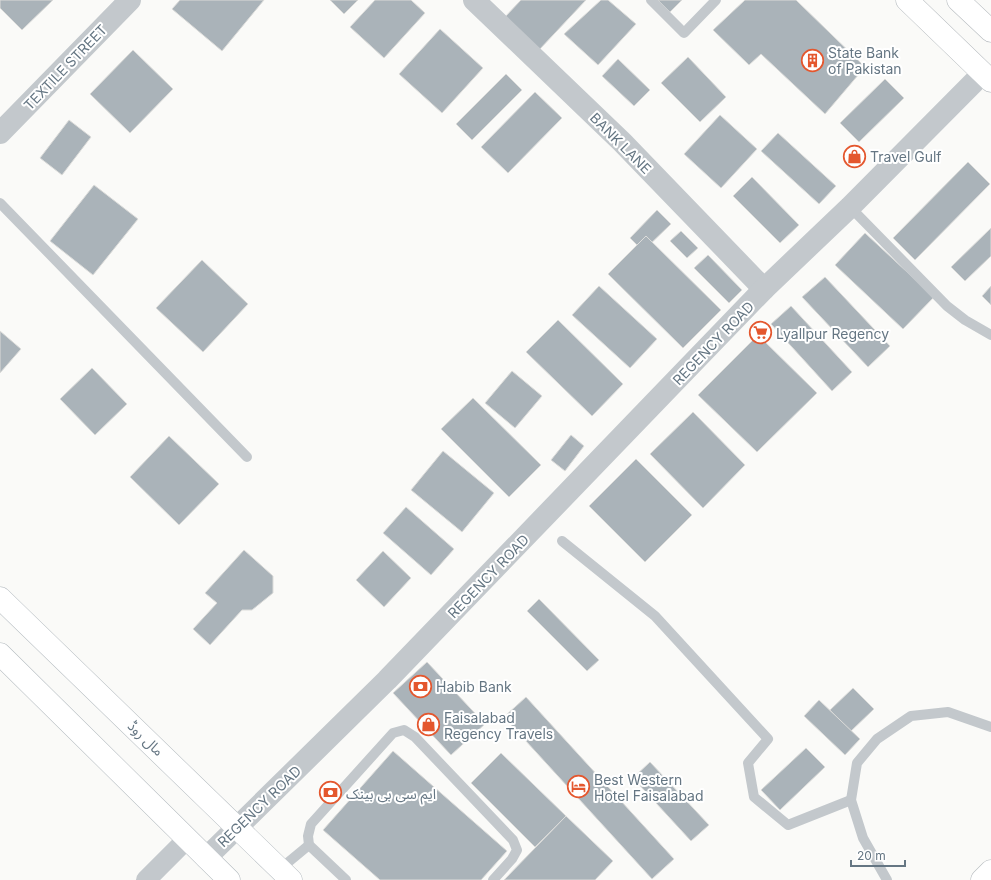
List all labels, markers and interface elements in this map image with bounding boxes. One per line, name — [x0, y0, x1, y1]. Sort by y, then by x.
street label: TEXTILE STREET — [20, 21, 110, 113]
place label: State Bank of Pakistan — [828, 44, 902, 77]
building icon: State Bank of Pakistan — [799, 47, 825, 73]
street label: BANK LANE — [587, 109, 655, 177]
shop icon: Travel Gulf — [841, 143, 867, 169]
place label: Travel Gulf — [870, 148, 942, 165]
street label: REGENCY ROAD — [669, 298, 757, 388]
supermarket icon: Lyallpur Regency — [747, 320, 773, 346]
place label: Lyallpur Regency — [776, 325, 889, 342]
street label: REGENCY ROAD — [444, 531, 532, 621]
bank icon: Habib Bank — [407, 673, 433, 699]
place label: Habib Bank — [436, 678, 512, 695]
place label: Faisalabad Regency Travels — [444, 709, 553, 742]
shop icon: Faisalabad Regency Travels — [416, 712, 442, 738]
street label: مال روڈ — [124, 717, 167, 760]
street label: REGENCY ROAD — [214, 762, 304, 850]
place label: Best Western Hotel Faisalabad — [594, 771, 704, 804]
hotel icon: Best Western Hotel Faisalabad — [566, 774, 592, 800]
bank icon: ایم سی بی بینک — [318, 780, 344, 806]
place label: ایم سی بی بینک — [346, 785, 436, 805]
scale bar — [851, 842, 905, 868]
text: 20 m — [857, 848, 886, 863]

